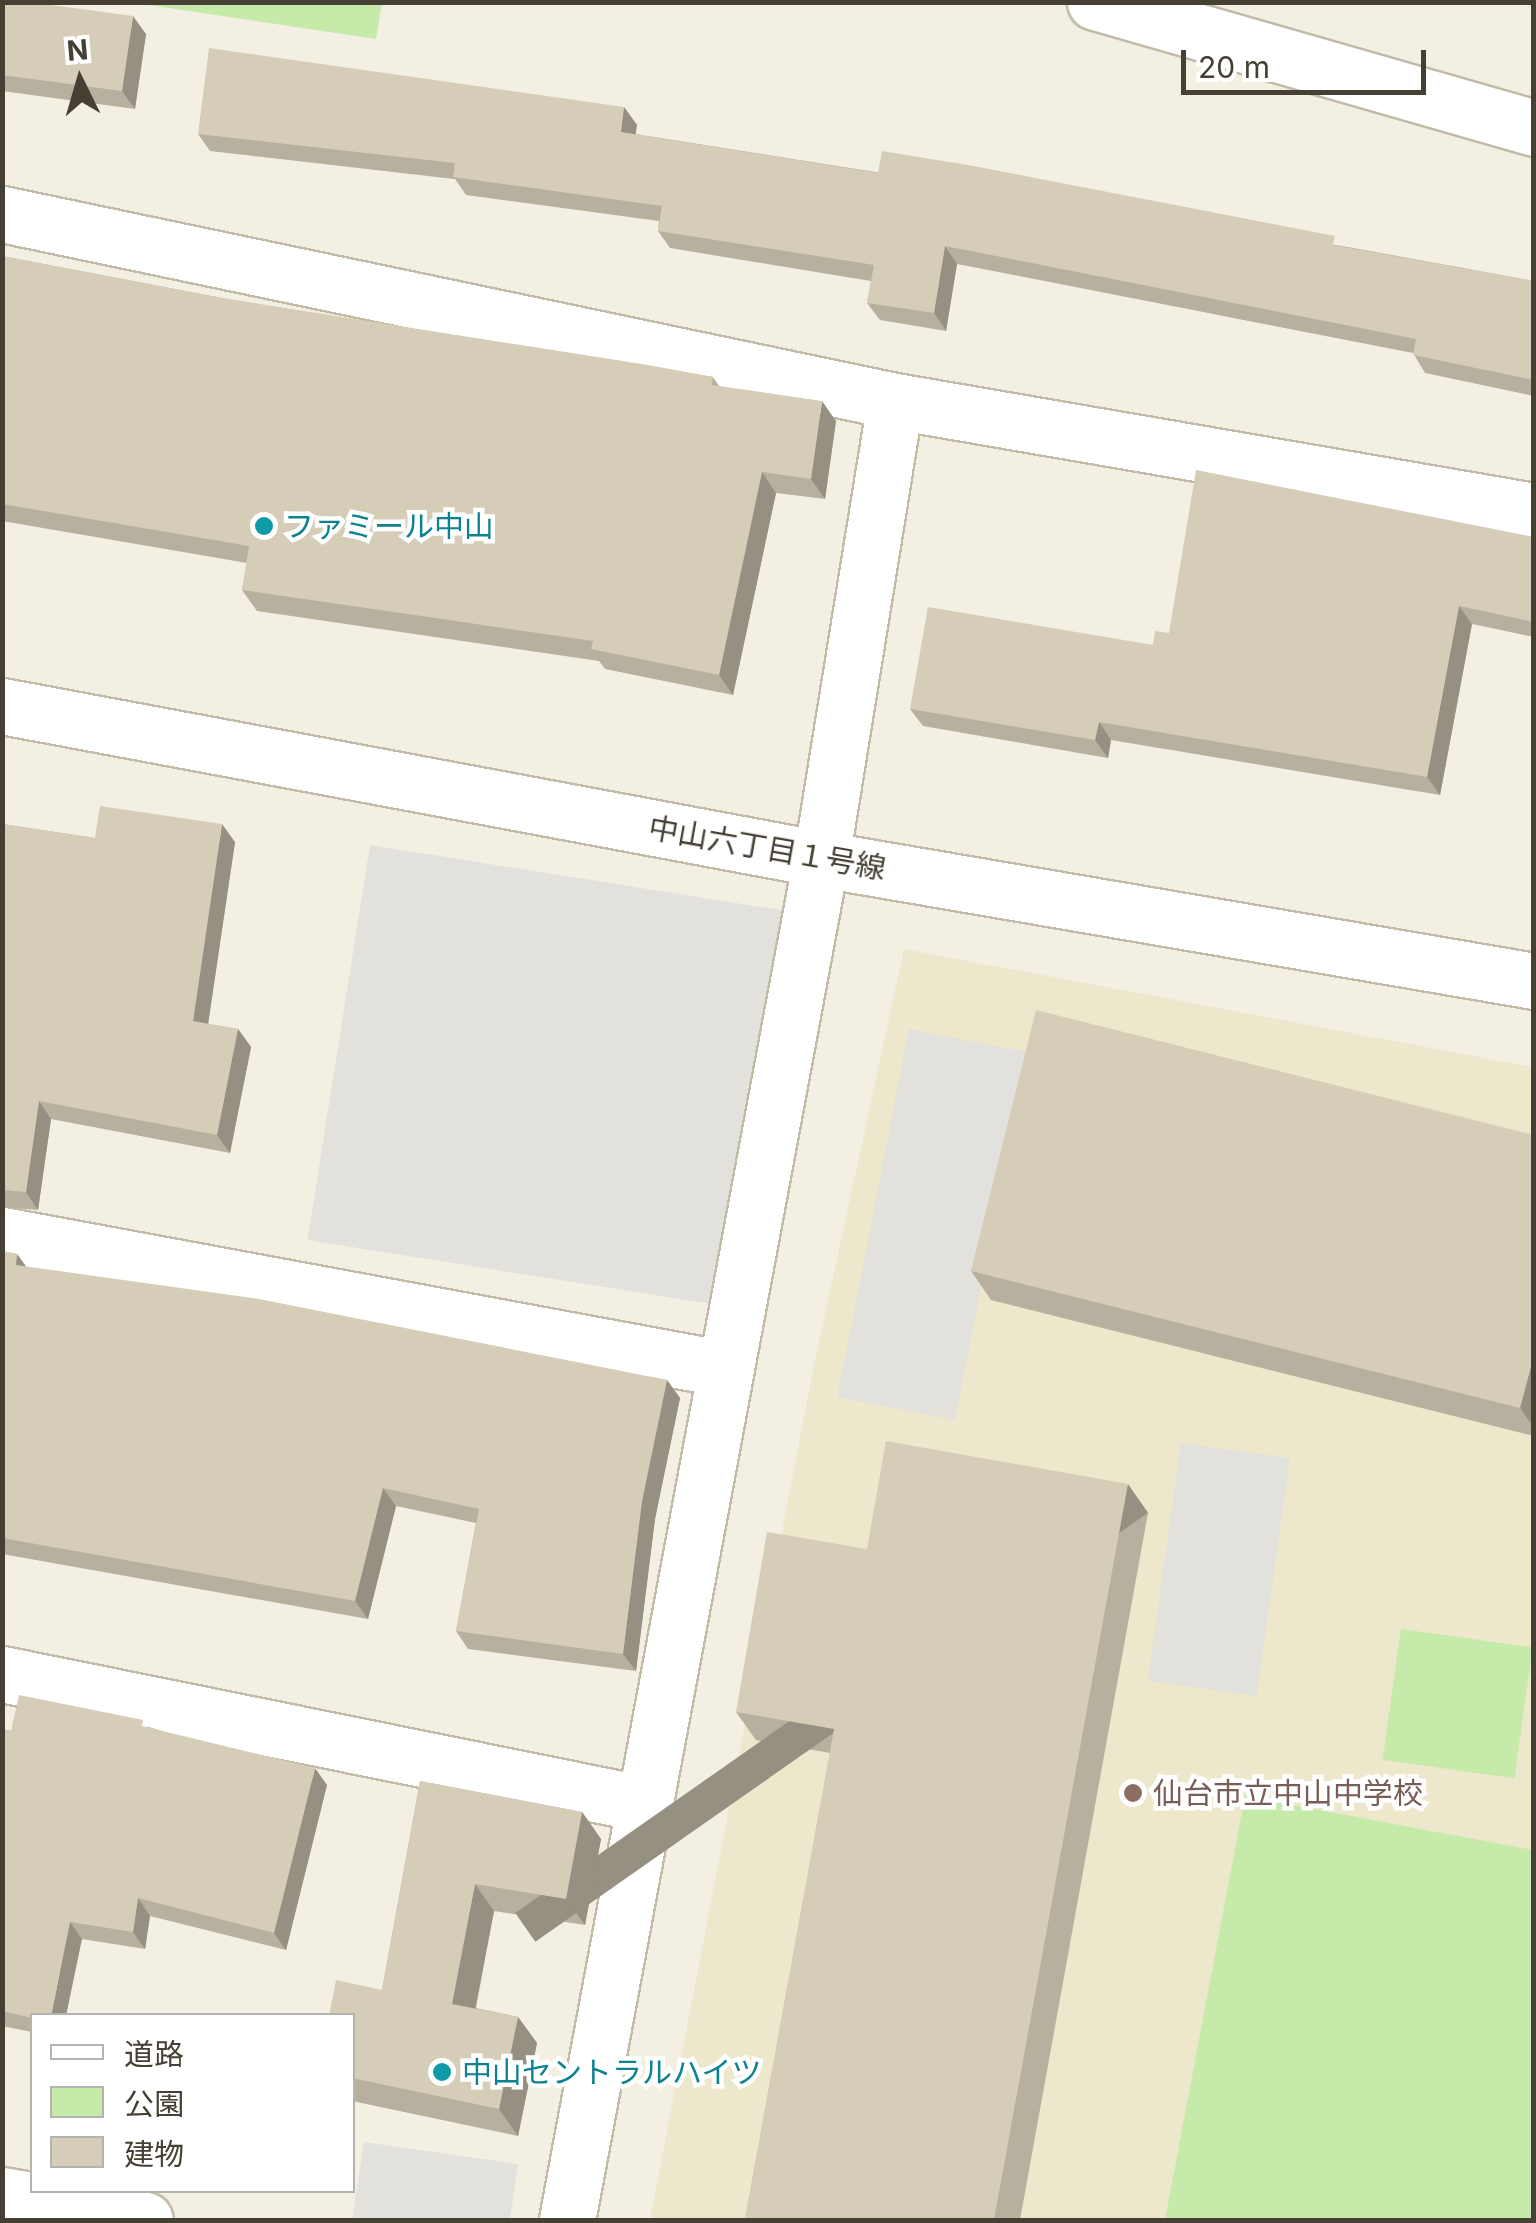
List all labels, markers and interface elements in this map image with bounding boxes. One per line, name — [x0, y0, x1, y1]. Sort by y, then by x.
north arrow — [30, 30, 130, 130]
scale bar — [1186, 30, 1431, 92]
text: N — [65, 32, 89, 68]
text: 20 m — [1198, 49, 1270, 85]
place label: ファミール中山 — [284, 508, 494, 544]
marker: ファミール中山 — [253, 515, 275, 537]
street label: 中山六丁目１号線 — [646, 809, 888, 887]
place label: 仙台市立中山中学校 — [1153, 1775, 1423, 1811]
marker: 仙台市立中山中学校 — [1122, 1782, 1144, 1804]
legend — [30, 2013, 355, 2193]
text: 道路 — [124, 2036, 184, 2072]
place label: 中山セントラルハイツ — [462, 2054, 762, 2090]
marker: 中山セントラルハイツ — [431, 2061, 453, 2083]
text: 公園 — [124, 2086, 184, 2122]
text: 建物 — [124, 2136, 184, 2172]

